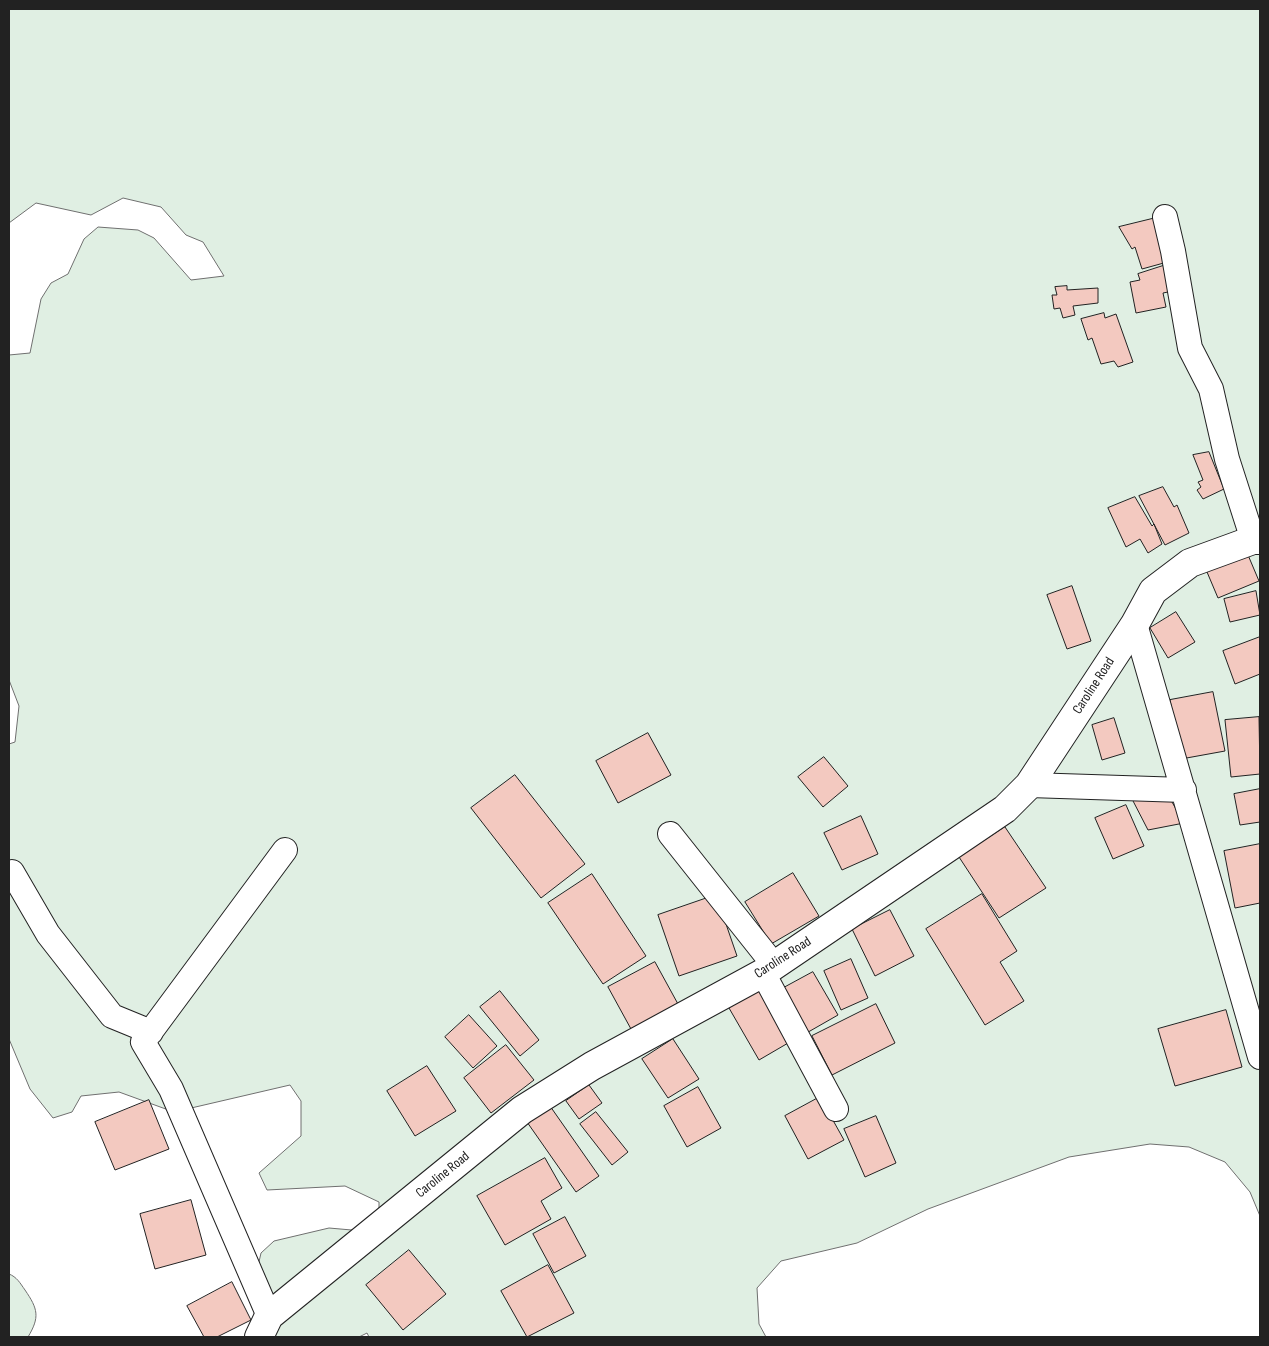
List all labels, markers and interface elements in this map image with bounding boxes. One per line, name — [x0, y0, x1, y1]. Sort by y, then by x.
street label: Caroline Road — [1069, 654, 1119, 718]
street label: Caroline Road — [751, 933, 815, 983]
street label: Caroline Road — [413, 1148, 473, 1202]

